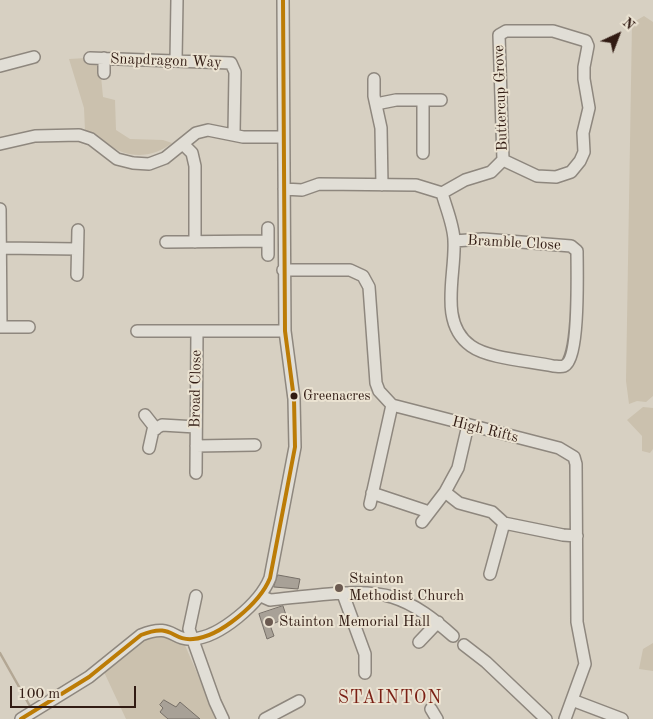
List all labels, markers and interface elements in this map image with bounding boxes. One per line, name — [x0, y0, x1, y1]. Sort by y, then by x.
north arrow — [593, 10, 643, 60]
text: N — [620, 15, 637, 33]
street label: Buttercup Grove — [490, 45, 512, 151]
street label: Snapdragon Way — [110, 50, 222, 72]
street label: Bramble Close — [467, 232, 561, 254]
street label: Broad Close — [186, 350, 206, 428]
place label: Greenacres — [303, 388, 371, 404]
marker: Greenacres — [289, 391, 299, 401]
street label: High Rifts — [450, 413, 520, 447]
place label: Stainton Methodist Church — [349, 570, 464, 605]
marker: Stainton Methodist Church — [333, 582, 345, 594]
place label: Stainton Memorial Hall — [279, 613, 430, 631]
marker: Stainton Memorial Hall — [263, 616, 275, 628]
scale bar — [12, 676, 139, 708]
text: 100 m — [18, 687, 60, 702]
district label: STAINTON — [337, 687, 443, 709]

